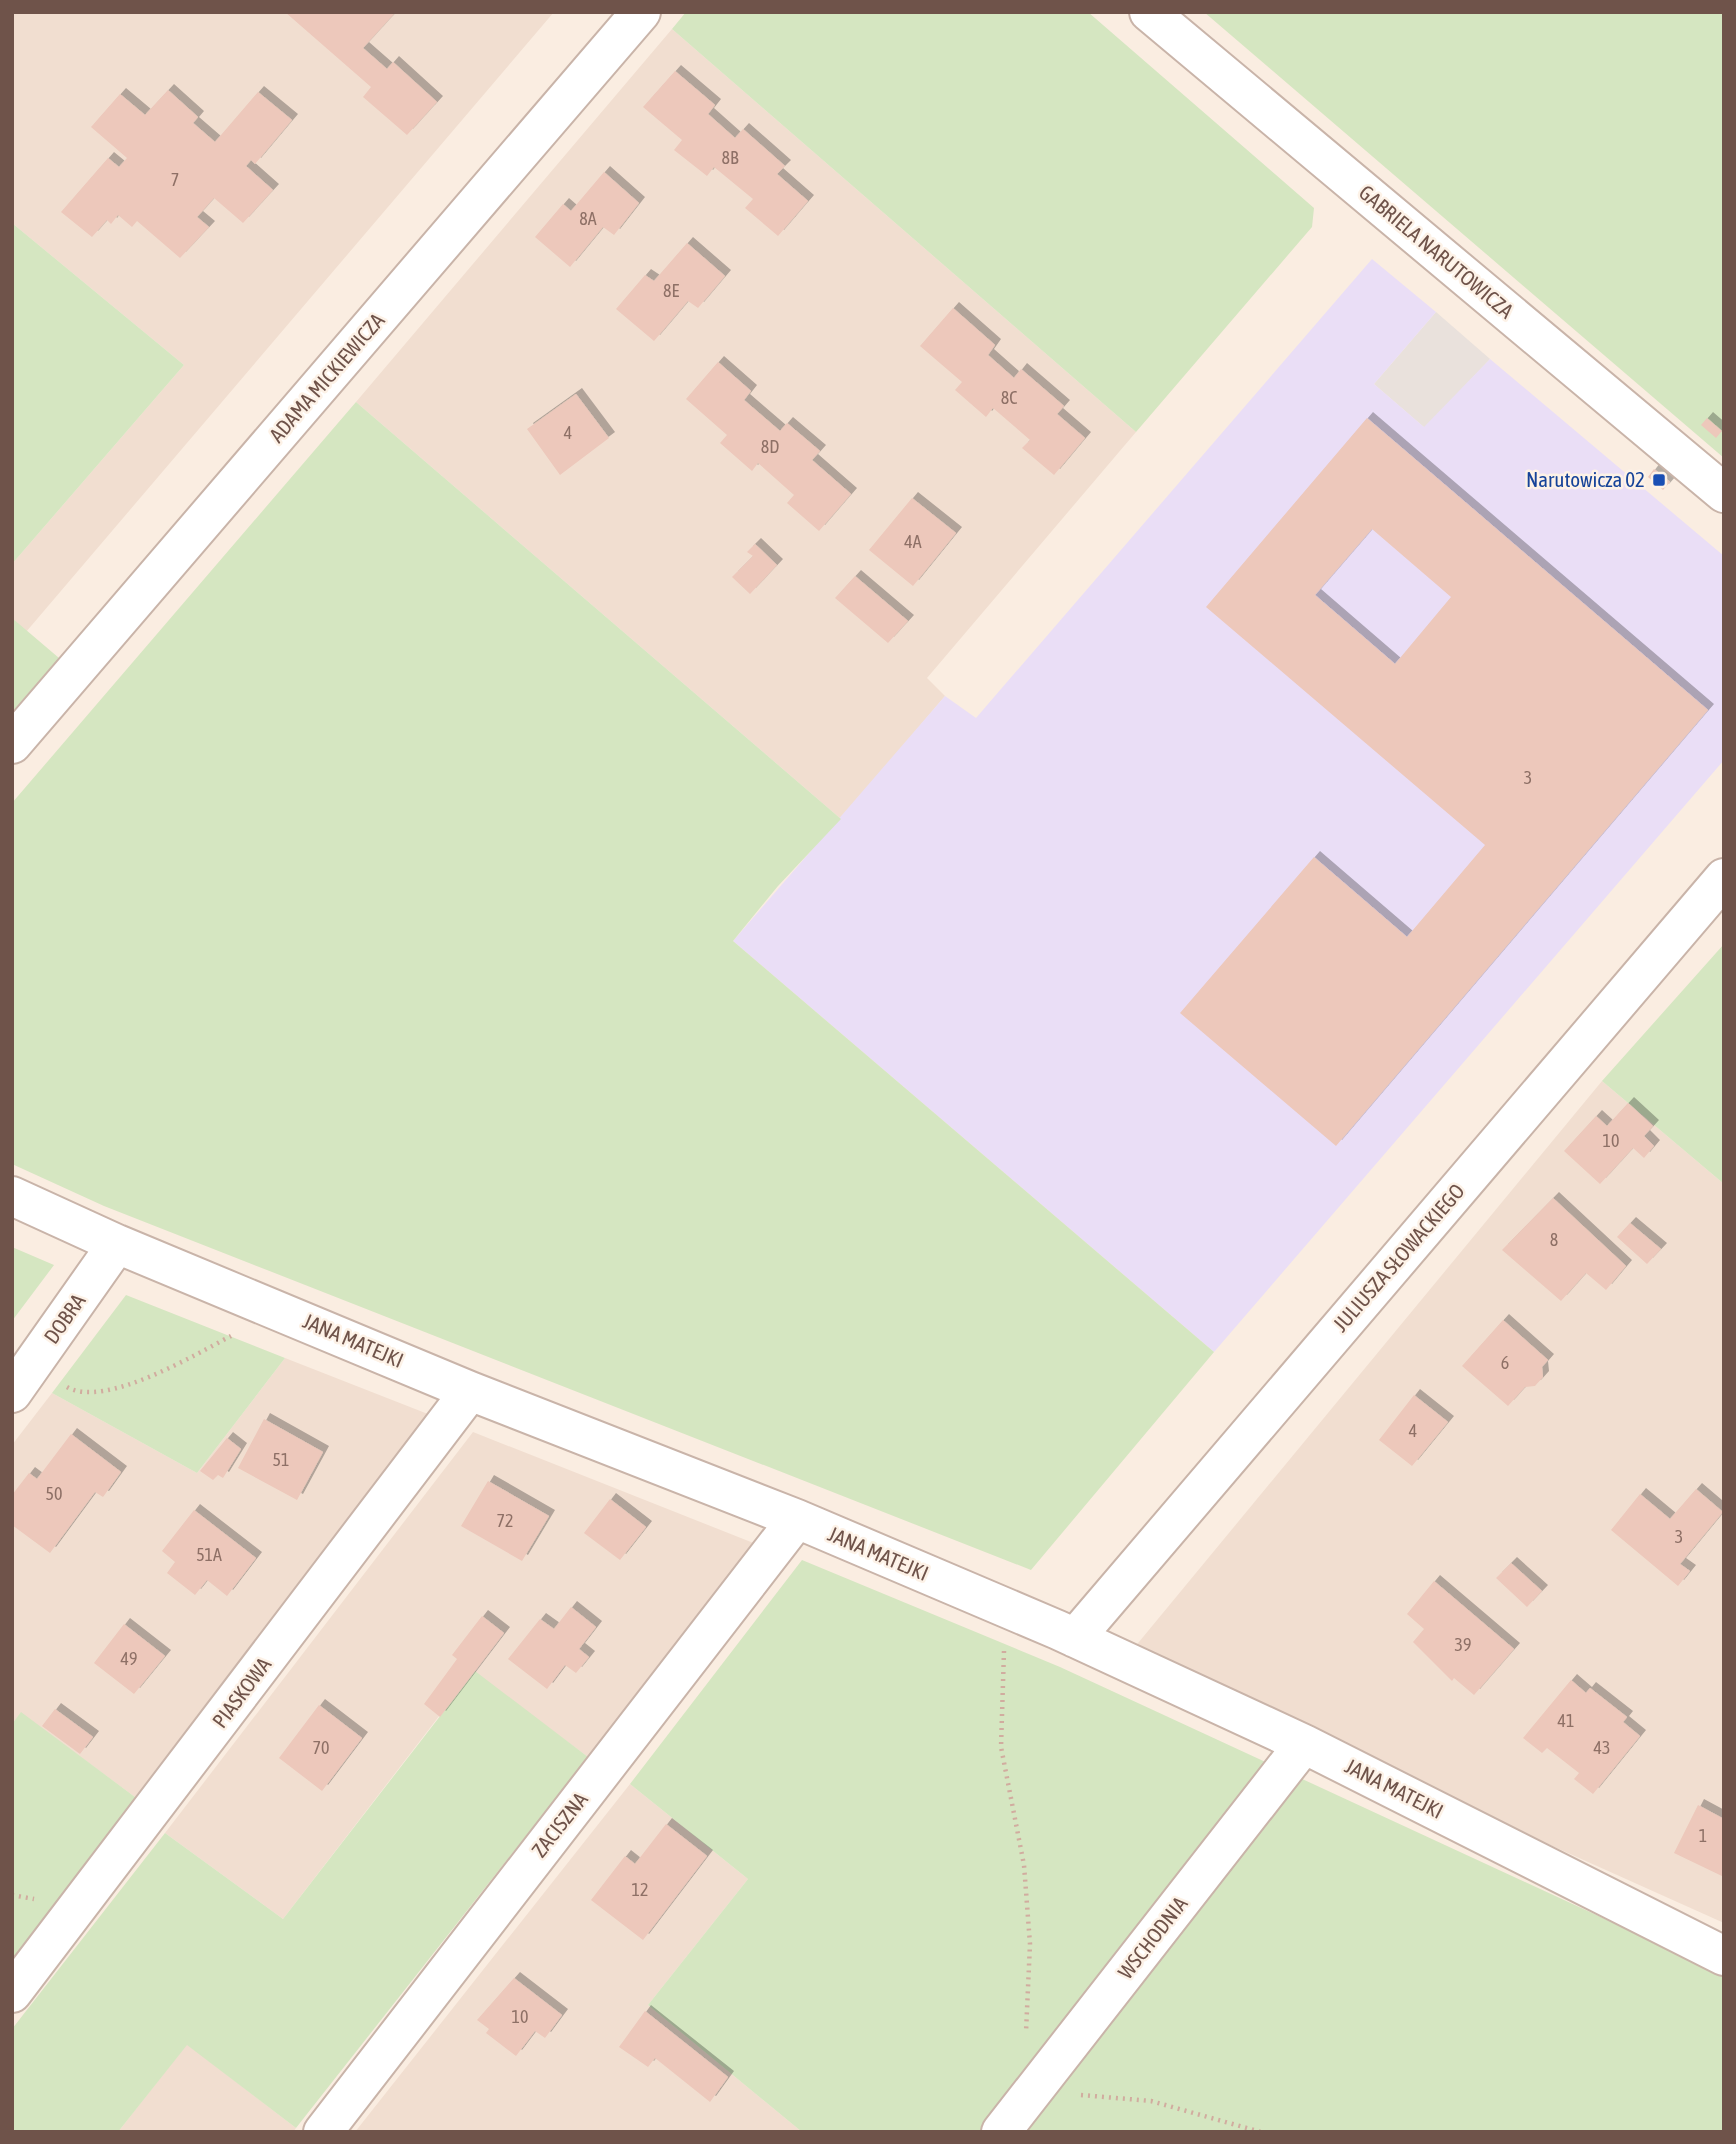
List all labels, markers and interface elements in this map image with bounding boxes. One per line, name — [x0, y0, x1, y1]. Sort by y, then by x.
house number: 8B — [722, 147, 739, 168]
house number: 7 — [171, 169, 179, 190]
street label: GABRIELA NARUTOWICZA — [1355, 180, 1519, 323]
house number: 8A — [579, 208, 597, 229]
house number: 8E — [663, 280, 679, 301]
street label: ADAMA MICKIEWICZA — [264, 307, 389, 447]
house number: 8C — [1001, 387, 1017, 408]
house number: 4 — [564, 422, 572, 443]
house number: 8D — [761, 436, 779, 457]
place label: Narutowicza 02 — [1526, 467, 1645, 491]
marker: Narutowicza 02 — [1651, 472, 1667, 488]
house number: 4A — [904, 531, 922, 552]
house number: 3 — [1524, 767, 1532, 788]
house number: 10 — [1603, 1130, 1619, 1151]
street label: JULIUSZA SŁOWACKIEGO — [1328, 1179, 1469, 1336]
house number: 8 — [1550, 1229, 1558, 1250]
street label: DOBRA — [39, 1289, 90, 1348]
street label: JANA MATEJKI — [300, 1308, 407, 1372]
house number: 6 — [1501, 1352, 1509, 1373]
house number: 4 — [1409, 1420, 1417, 1441]
house number: 51 — [273, 1449, 289, 1470]
house number: 50 — [46, 1483, 62, 1504]
house number: 72 — [497, 1510, 513, 1531]
street label: JANA MATEJKI — [825, 1521, 932, 1585]
house number: 3 — [1675, 1526, 1683, 1547]
house number: 51A — [196, 1544, 222, 1565]
house number: 39 — [1455, 1634, 1471, 1655]
house number: 49 — [121, 1648, 137, 1669]
street label: PIASKOWA — [207, 1652, 276, 1732]
house number: 41 — [1558, 1710, 1574, 1731]
house number: 70 — [313, 1737, 329, 1758]
house number: 43 — [1594, 1737, 1610, 1758]
street label: JANA MATEJKI — [1342, 1753, 1447, 1823]
street label: ZACISZNA — [527, 1787, 592, 1862]
house number: 1 — [1699, 1825, 1707, 1846]
house number: 12 — [632, 1879, 648, 1900]
street label: WSCHODNIA — [1113, 1891, 1192, 1983]
house number: 10 — [512, 2006, 528, 2027]

